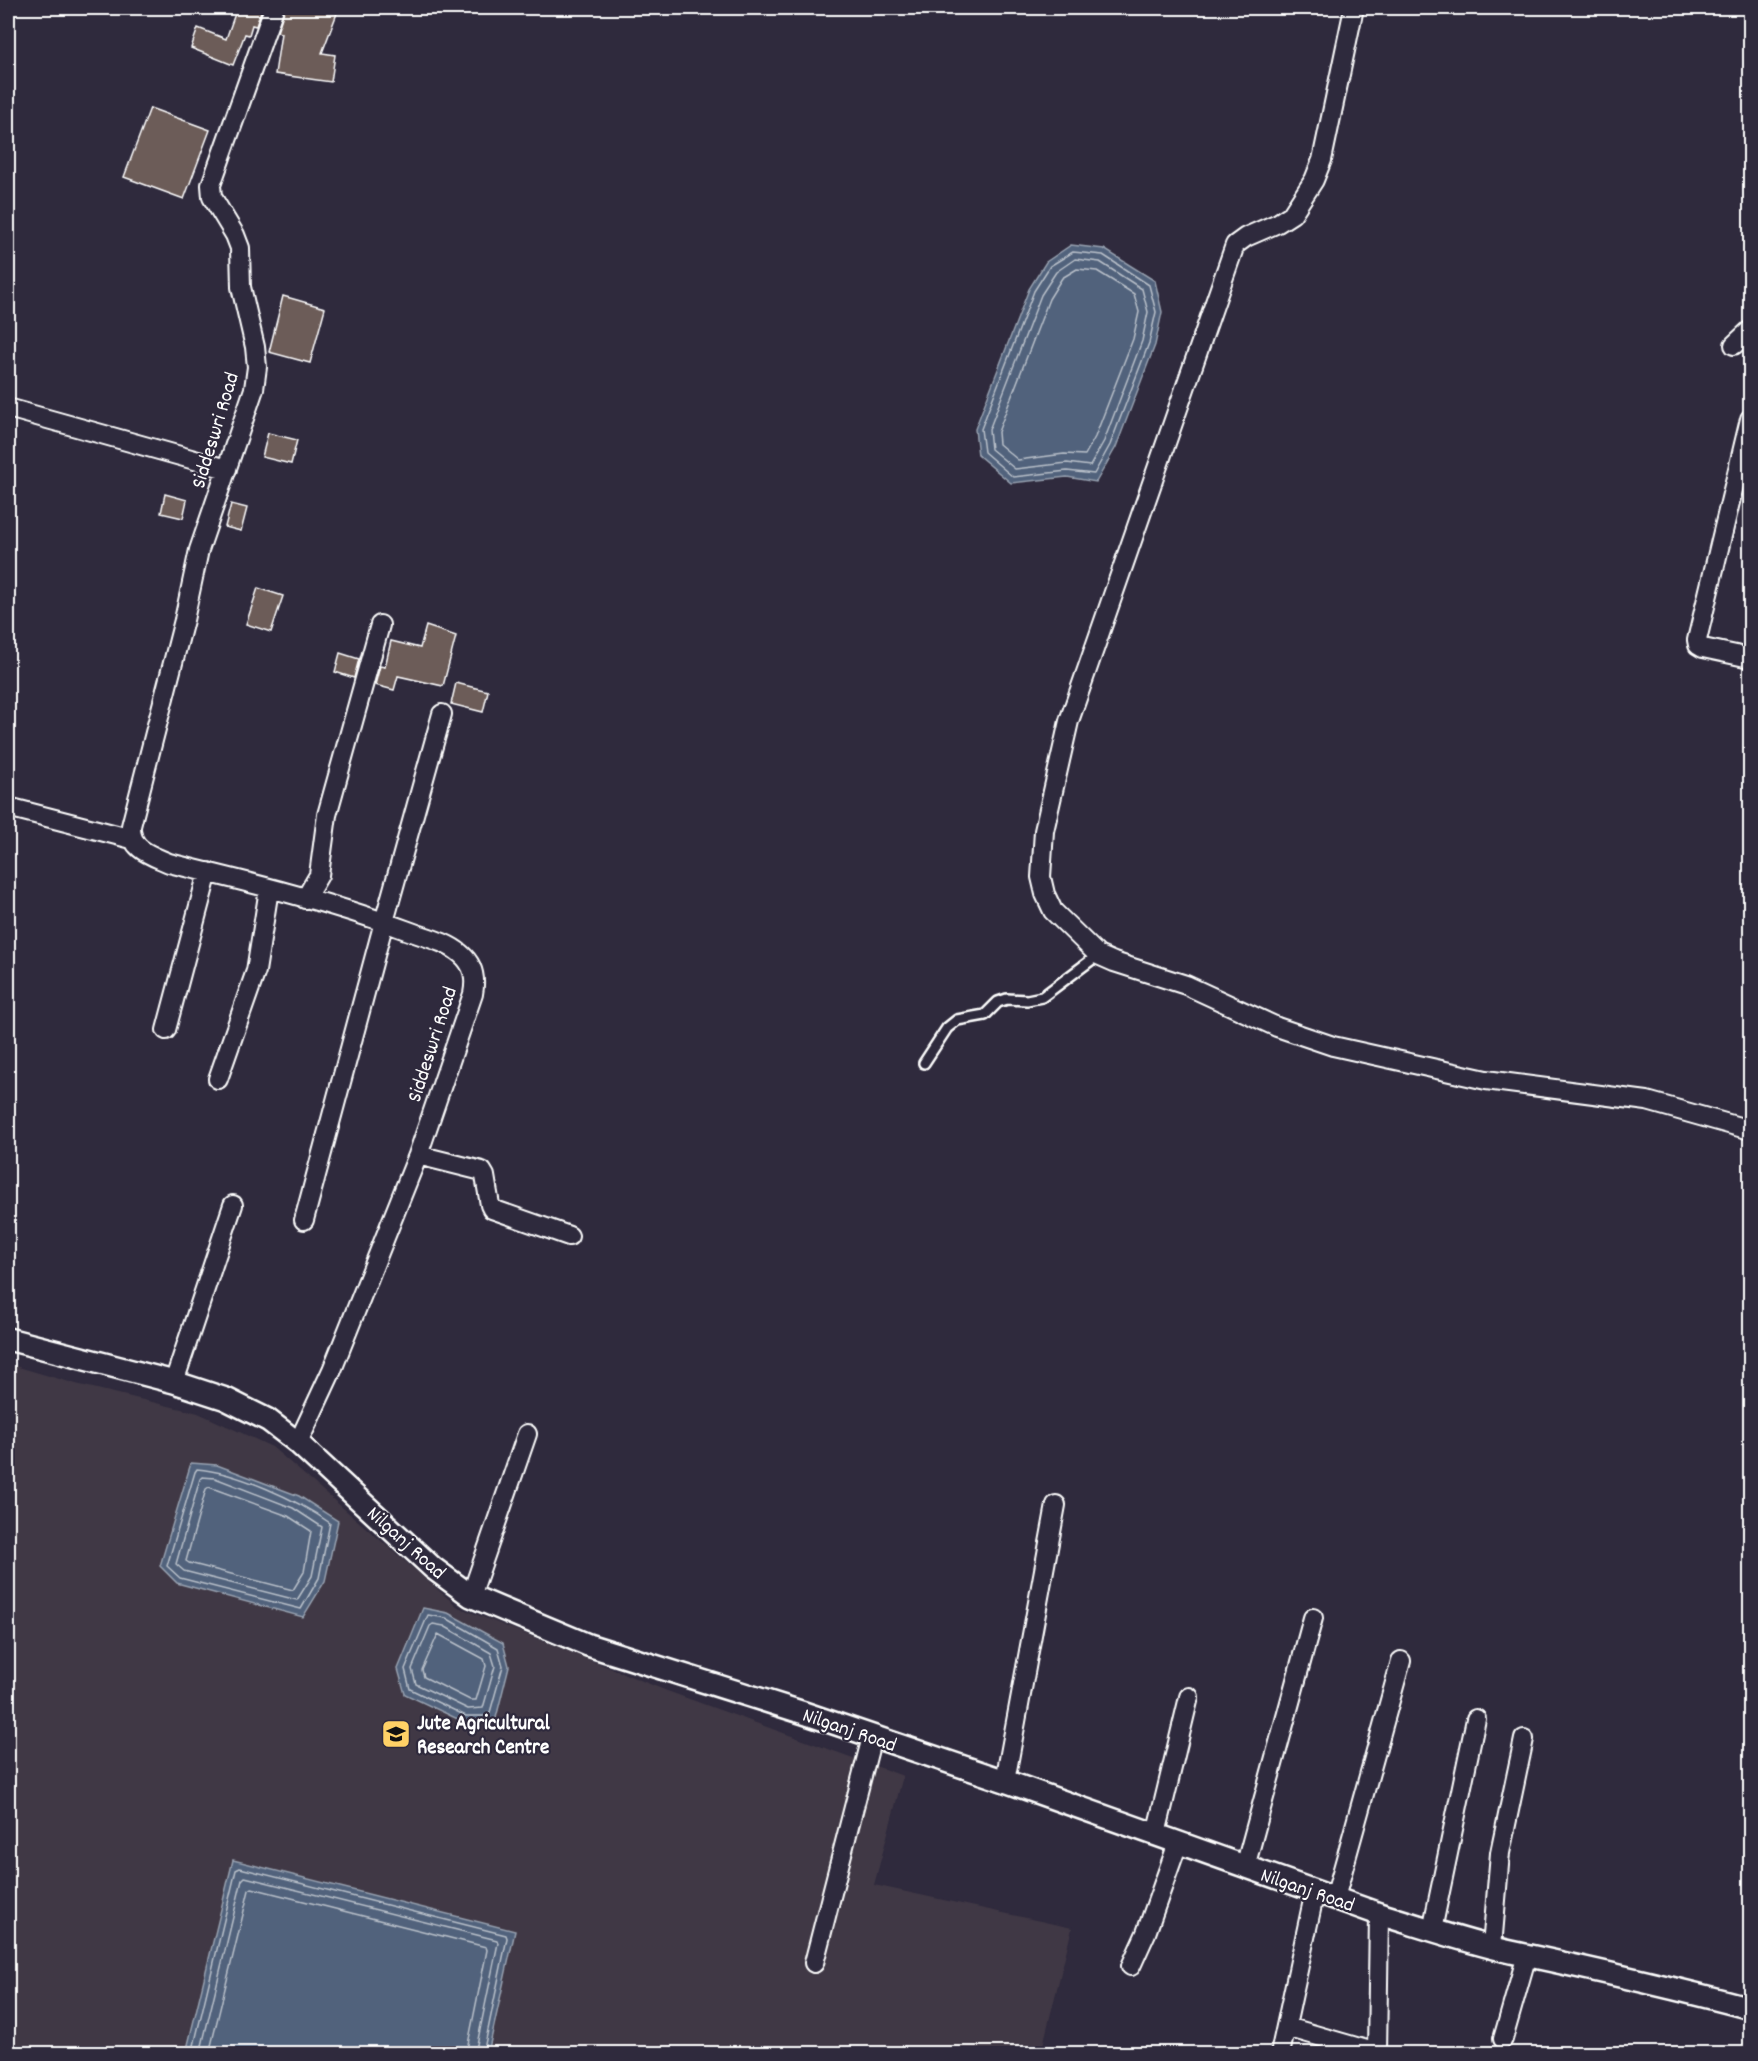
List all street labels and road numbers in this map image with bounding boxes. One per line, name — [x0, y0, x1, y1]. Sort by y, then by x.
street label: Siddeswri Road — [185, 369, 249, 493]
street label: Siddeswri Road — [401, 983, 467, 1107]
street label: Nilganj Road — [359, 1500, 451, 1588]
street label: Nilganj Road — [798, 1702, 900, 1762]
street label: Nilganj Road — [1256, 1862, 1358, 1922]

